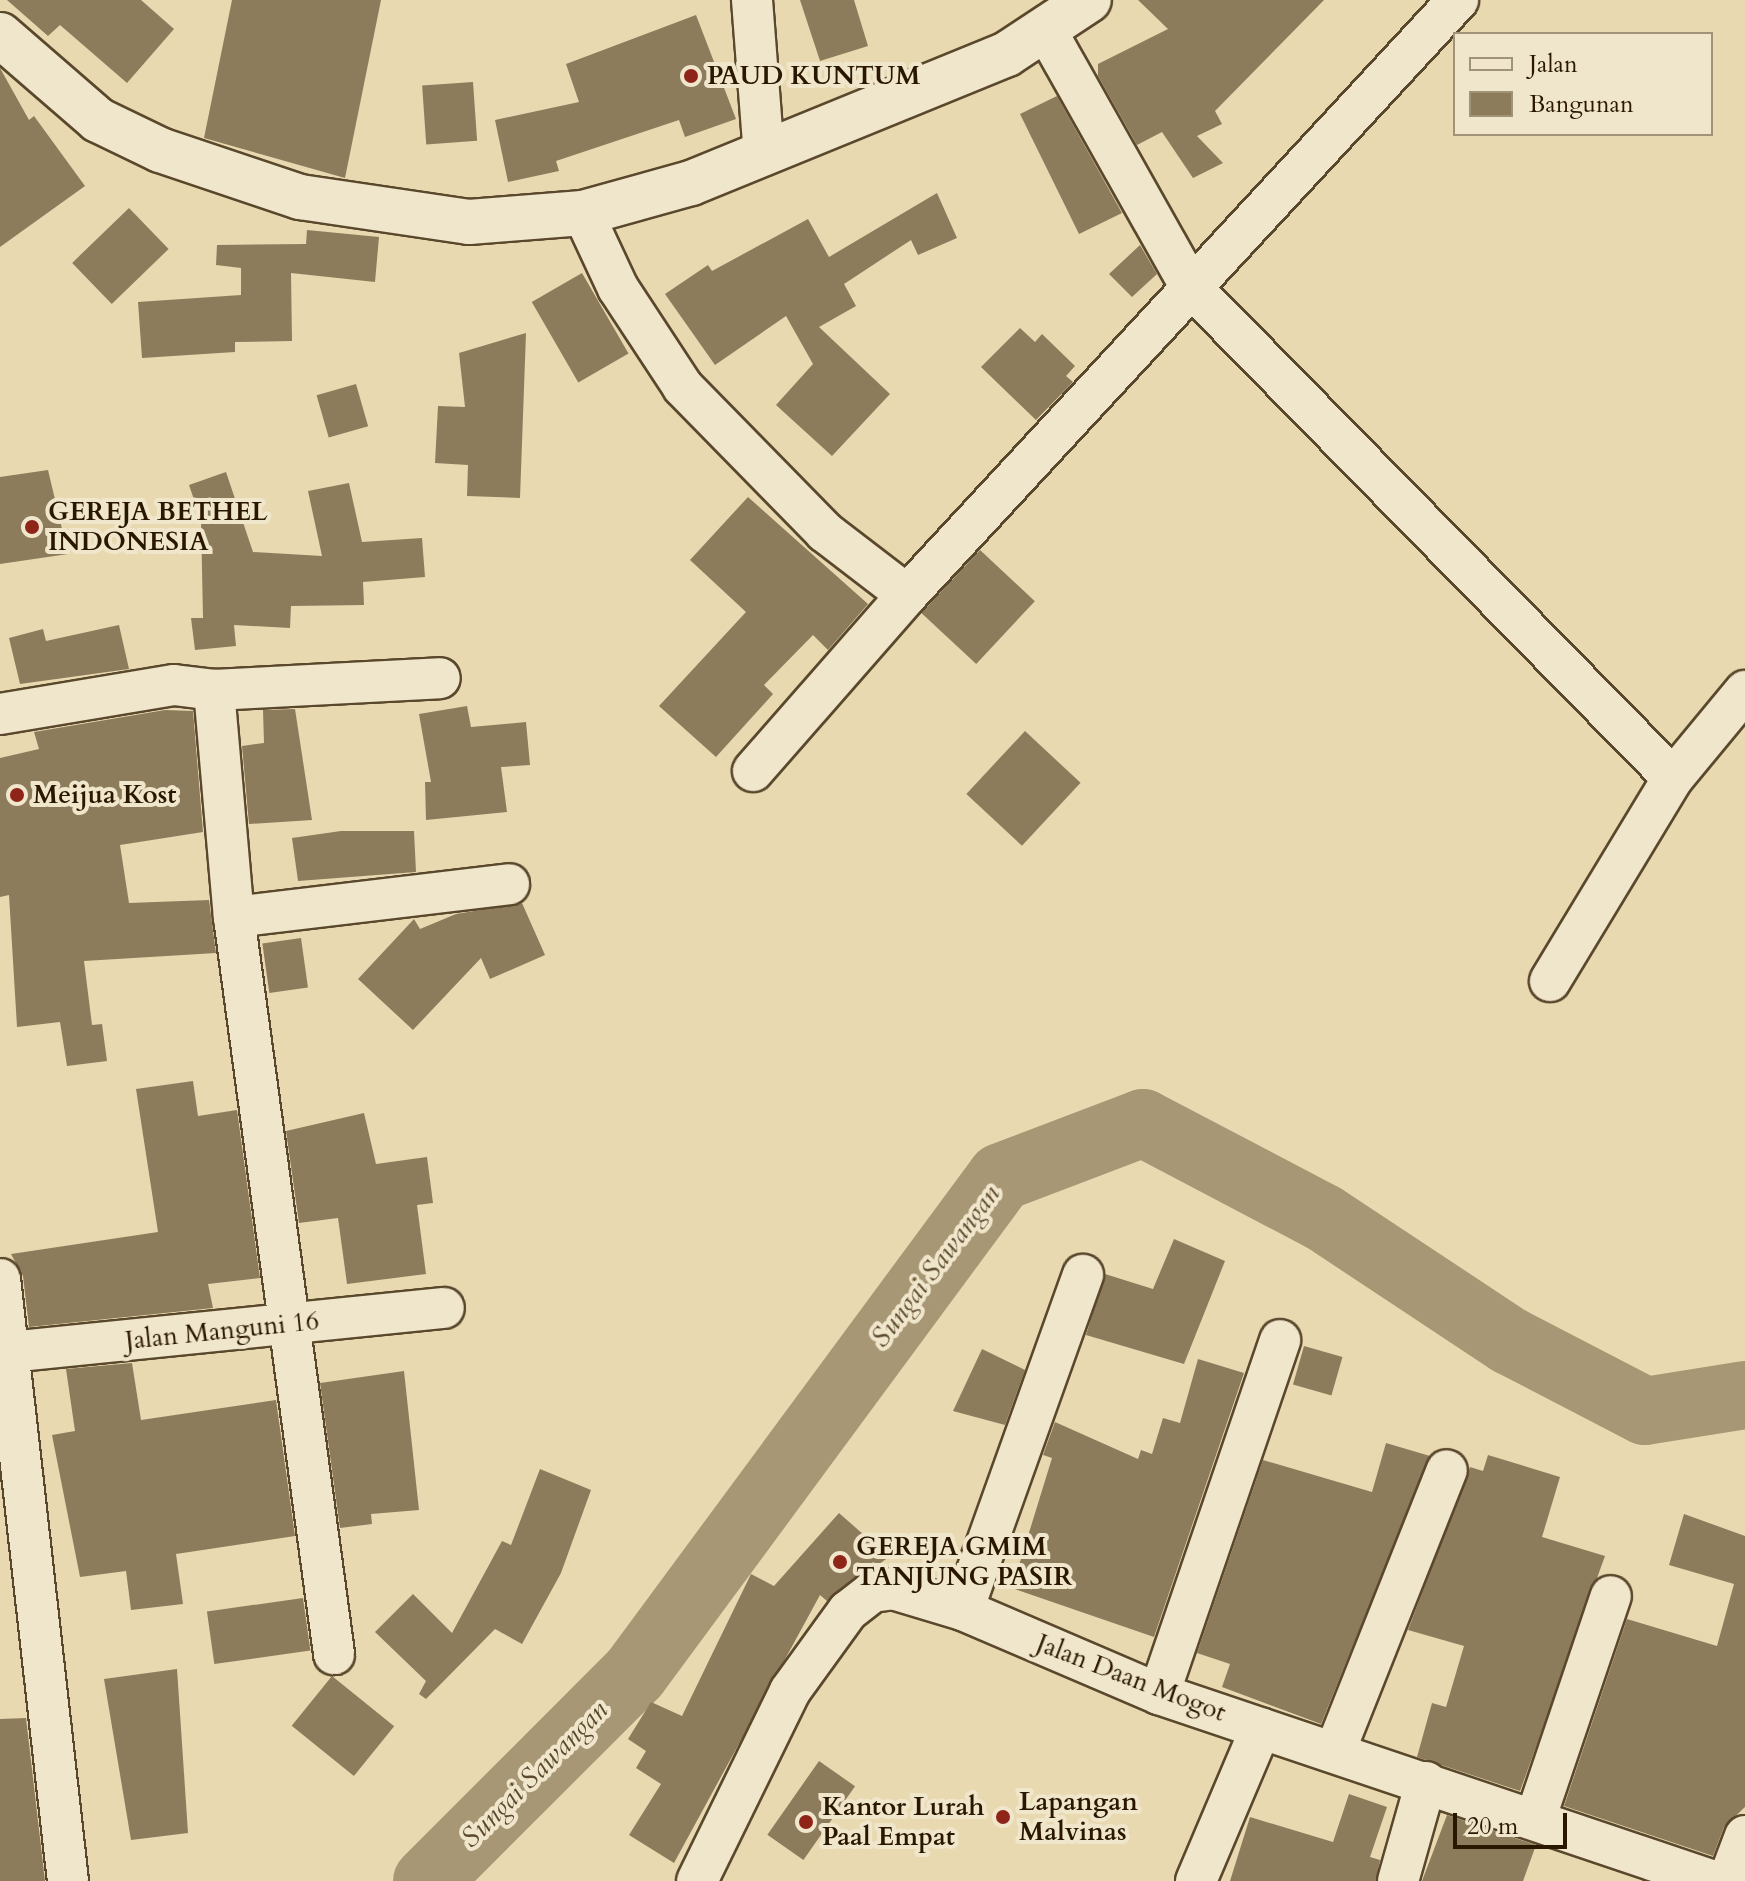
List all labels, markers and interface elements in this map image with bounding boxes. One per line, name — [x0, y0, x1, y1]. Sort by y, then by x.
legend — [1453, 32, 1713, 136]
text: Jalan — [1529, 48, 1578, 81]
place label: PAUD KUNTUM — [707, 60, 921, 92]
marker: PAUD KUNTUM — [682, 67, 700, 85]
text: Bangunan — [1529, 88, 1634, 121]
place label: GEREJA BETHEL INDONESIA — [48, 496, 268, 558]
marker: GEREJA BETHEL INDONESIA — [23, 518, 41, 536]
place label: Meijua Kost — [33, 779, 176, 811]
marker: Meijua Kost — [8, 786, 26, 804]
water label: Sungai Sawangan — [863, 1178, 1007, 1354]
street label: Jalan Manguni 16 — [124, 1305, 320, 1357]
place label: GEREJA GMIM TANJUNG PASIR — [856, 1531, 1072, 1592]
marker: GEREJA GMIM TANJUNG PASIR — [831, 1553, 849, 1571]
street label: Jalan Daan Mogot — [1032, 1628, 1230, 1728]
water label: Sungai Sawangan — [454, 1694, 614, 1854]
place label: Lapangan Malvinas — [1019, 1786, 1138, 1848]
place label: Kantor Lurah Paal Empat — [822, 1791, 985, 1852]
scale bar — [1457, 1797, 1571, 1847]
marker: Lapangan Malvinas — [994, 1808, 1012, 1826]
text: 20 m — [1467, 1810, 1518, 1843]
marker: Kantor Lurah Paal Empat — [797, 1813, 815, 1831]

